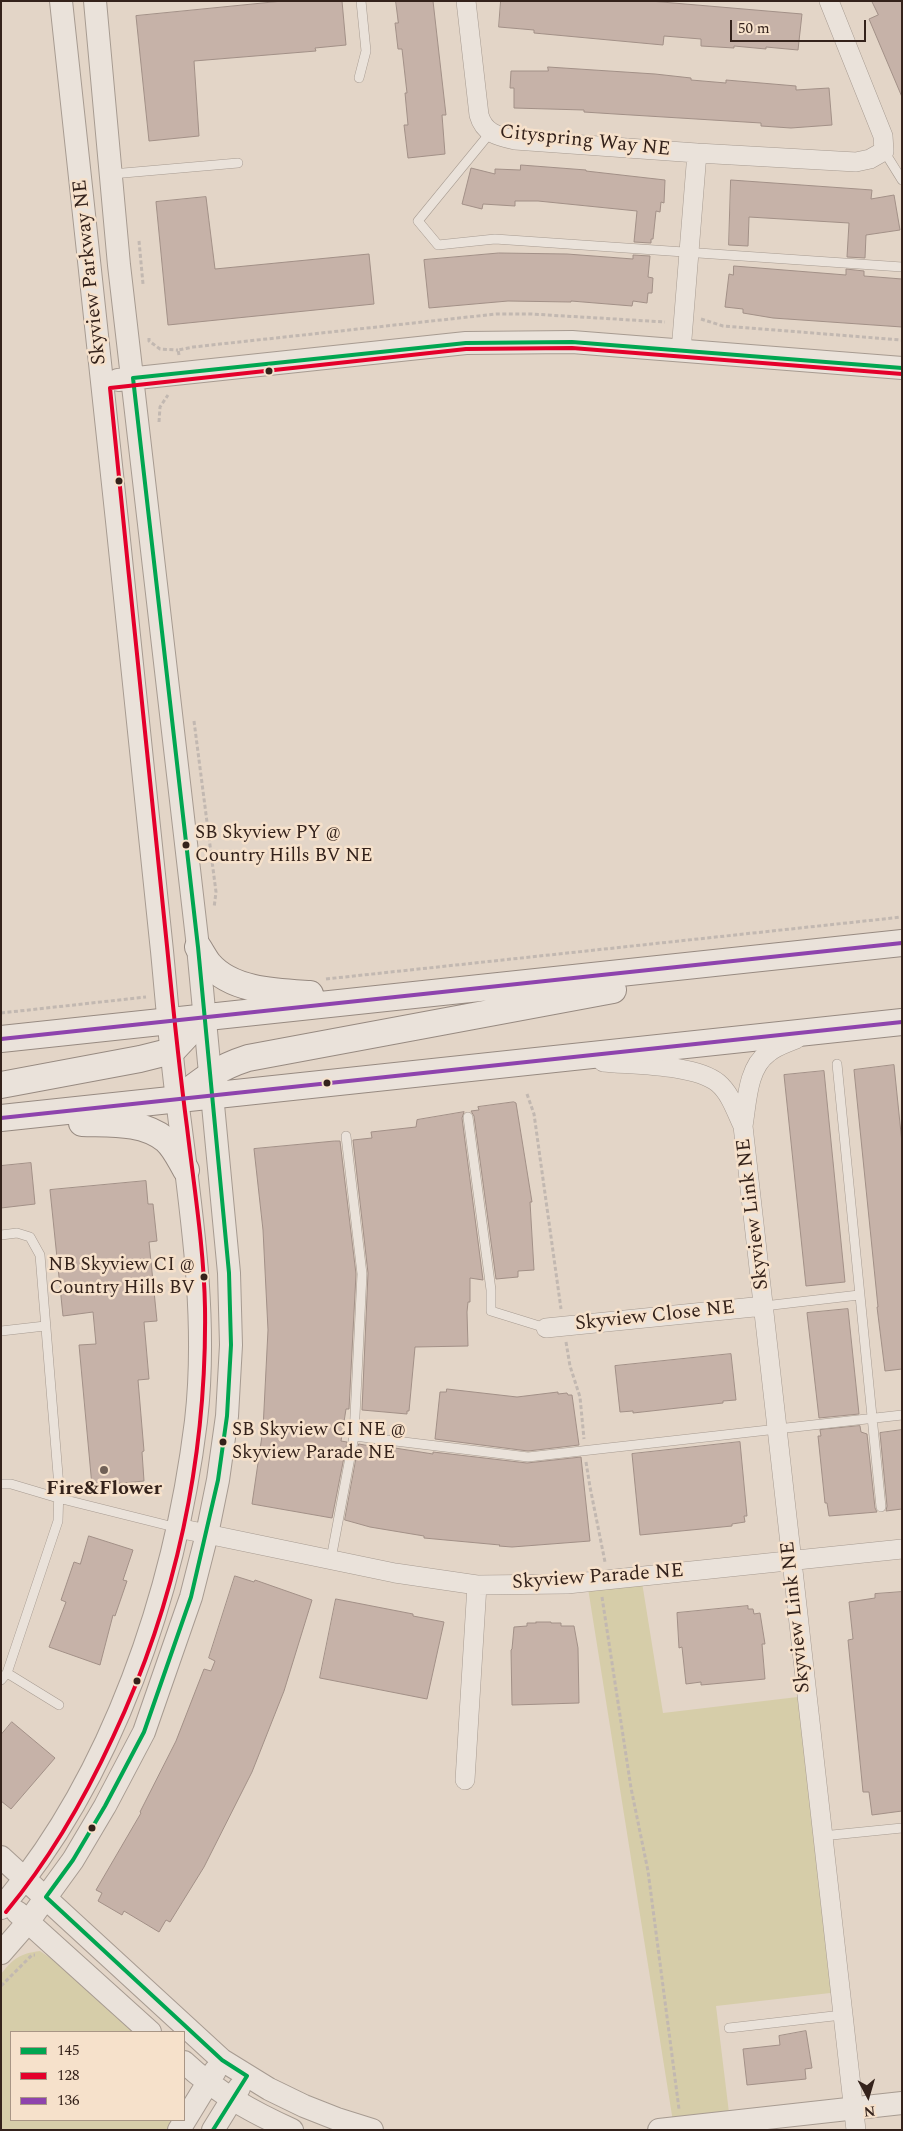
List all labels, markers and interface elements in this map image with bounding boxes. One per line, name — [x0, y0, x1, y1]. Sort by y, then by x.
scale bar — [733, 10, 869, 42]
text: 50 m — [738, 17, 770, 40]
street label: Cityspring Way NE — [499, 121, 671, 163]
street label: Skyview Parkway NE — [69, 178, 113, 366]
unlabelled marker — [264, 366, 274, 376]
unlabelled marker — [114, 476, 124, 486]
place label: SB Skyview PY @ Country Hills BV NE — [195, 823, 373, 867]
marker: SB Skyview PY @ Country Hills BV NE — [181, 840, 191, 850]
unlabelled marker — [322, 1078, 332, 1088]
street label: Skyview Link NE — [733, 1137, 775, 1291]
place label: NB Skyview CI @ Country Hills BV — [48, 1255, 195, 1299]
marker: NB Skyview CI @ Country Hills BV — [199, 1272, 209, 1282]
street label: Skyview Close NE — [574, 1297, 736, 1337]
place label: SB Skyview CI NE @ Skyview Parade NE — [232, 1420, 406, 1464]
marker: SB Skyview CI NE @ Skyview Parade NE — [218, 1437, 228, 1447]
marker: Fire&Flower — [98, 1464, 110, 1476]
place label: Fire&Flower — [46, 1478, 162, 1502]
street label: Skyview Link NE — [777, 1540, 817, 1694]
street label: Skyview Parade NE — [512, 1560, 684, 1596]
unlabelled marker — [132, 1676, 142, 1686]
unlabelled marker — [87, 1823, 97, 1833]
legend — [10, 2031, 185, 2121]
text: 145 — [57, 2039, 80, 2062]
text: 128 — [57, 2064, 80, 2087]
north arrow — [843, 2071, 893, 2121]
text: 136 — [57, 2089, 80, 2112]
text: N — [863, 2100, 876, 2122]

